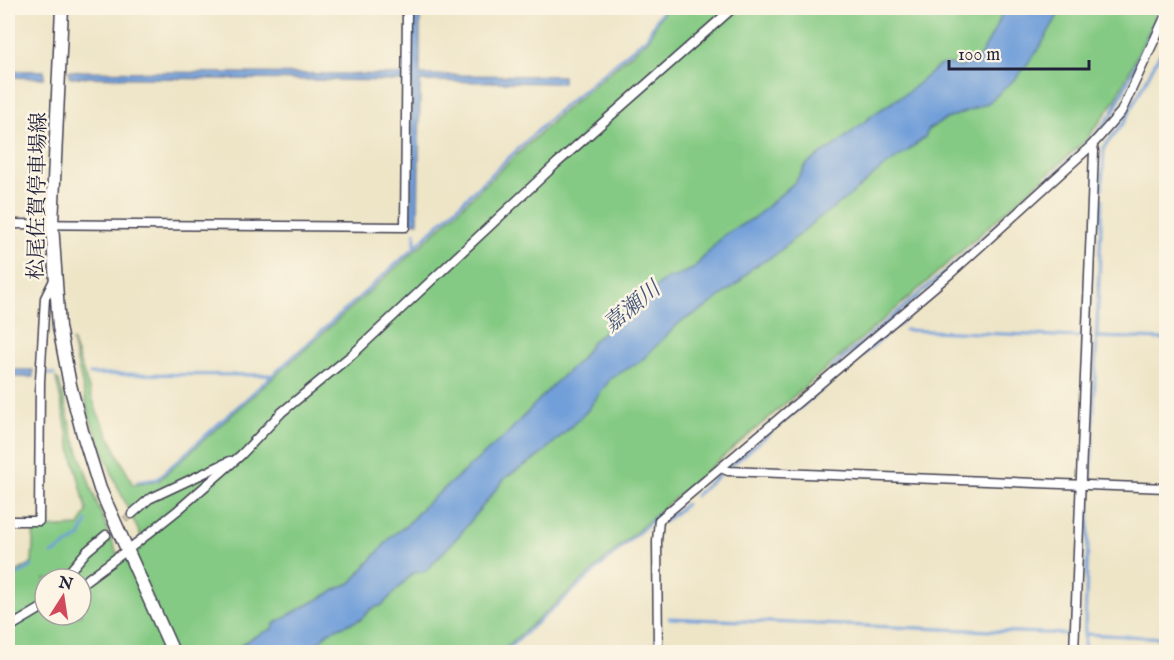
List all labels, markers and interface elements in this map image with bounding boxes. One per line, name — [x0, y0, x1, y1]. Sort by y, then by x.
scale bar — [949, 33, 1088, 71]
text: 100 m — [958, 44, 1000, 67]
street label: 松尾佐賀停車場線 — [24, 112, 53, 280]
water label: 嘉瀬川 — [598, 275, 668, 339]
north arrow — [33, 567, 93, 627]
text: N — [56, 573, 75, 596]

